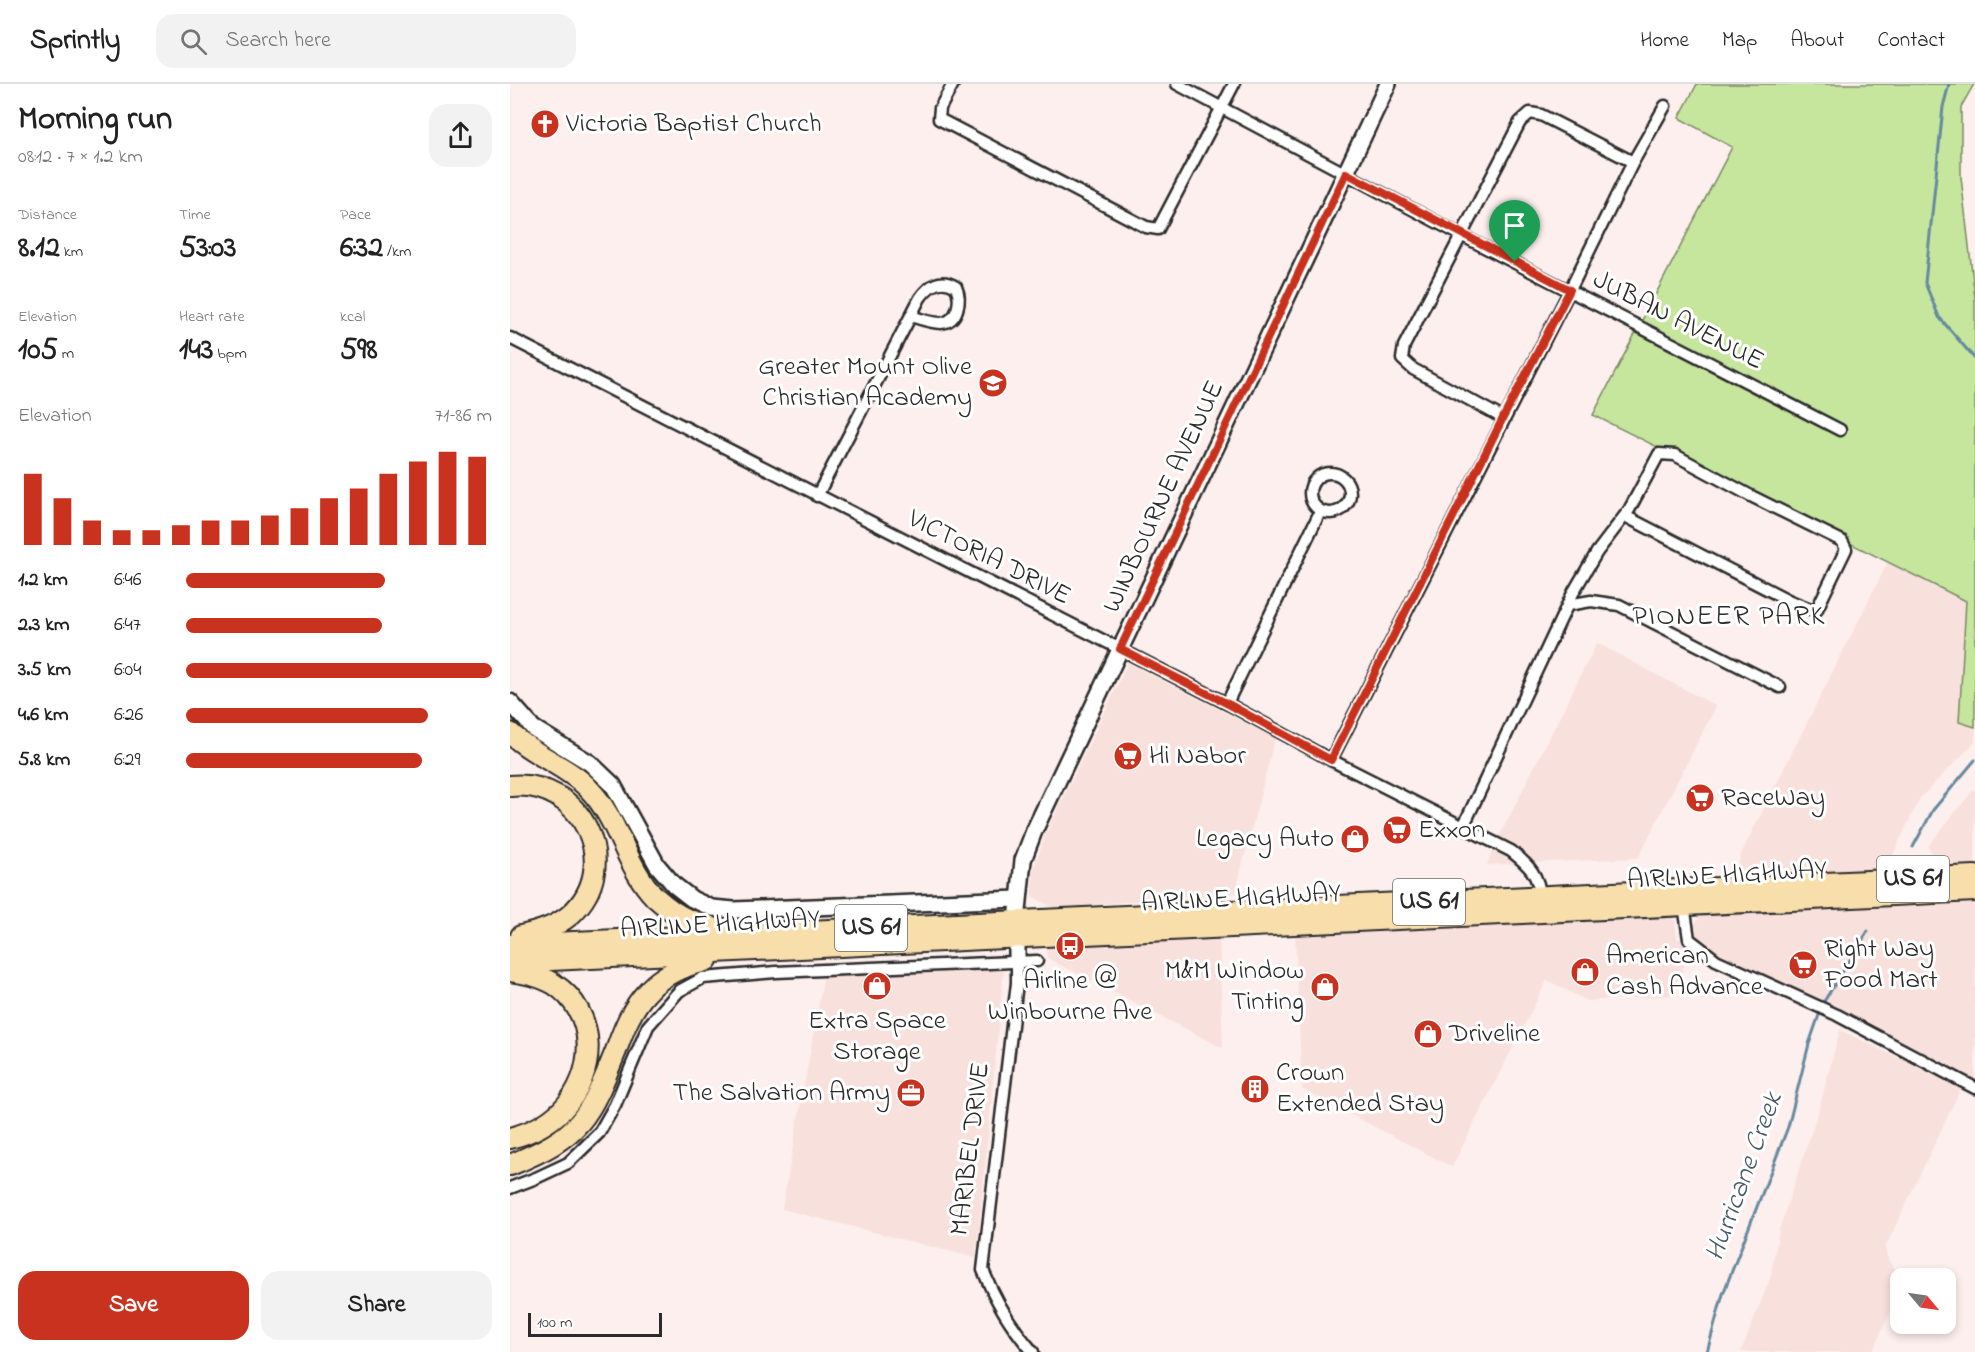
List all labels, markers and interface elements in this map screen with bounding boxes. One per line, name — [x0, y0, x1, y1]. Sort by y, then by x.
search box — [156, 14, 576, 68]
text: Sprintly — [30, 21, 120, 62]
icon: search — [177, 25, 210, 58]
text: Search here — [225, 25, 331, 57]
text: Home — [1640, 26, 1689, 56]
text: Map — [1722, 26, 1757, 56]
text: About — [1790, 26, 1844, 56]
text: Contact — [1877, 26, 1945, 56]
text: Morning run — [18, 96, 172, 144]
button: share — [429, 104, 492, 167]
place label: Victoria Baptist Church — [565, 105, 822, 144]
church icon: Victoria Baptist Church — [529, 108, 561, 140]
text: 08:12 · 7 × 1.2 km — [18, 143, 143, 172]
pin — [1489, 200, 1540, 262]
text: Distance — [18, 203, 77, 227]
text: Time — [179, 203, 211, 227]
text: Pace — [340, 203, 371, 227]
icon: arrive — [1498, 209, 1531, 242]
text: 8.12 — [18, 227, 60, 271]
text: 53:03 — [179, 227, 236, 271]
text: 6:32 — [340, 227, 383, 271]
text: km — [60, 240, 83, 264]
text: /km — [383, 240, 411, 264]
street label: JUBAN AVENUE — [1586, 261, 1770, 381]
text: Elevation — [18, 305, 77, 329]
text: Heart rate — [179, 305, 245, 329]
text: kcal — [340, 305, 365, 329]
text: 105 — [18, 329, 58, 373]
text: 143 — [179, 329, 213, 373]
text: 598 — [340, 329, 377, 373]
text: m — [58, 342, 74, 366]
text: bpm — [213, 342, 247, 366]
place label: Greater Mount Olive Christian Academy — [758, 348, 973, 418]
school or university icon: Greater Mount Olive Christian Academy — [977, 367, 1009, 399]
street label: WINBOURNE AVENUE — [1093, 375, 1235, 619]
text: Elevation — [18, 402, 92, 431]
text: 71–86 m — [435, 402, 492, 431]
street label: VICTORIA DRIVE — [900, 500, 1077, 616]
text: 1.2 km — [18, 566, 68, 595]
text: 6:46 — [114, 566, 142, 595]
district label: PIONEER PARK — [1632, 597, 1826, 638]
text: 2.3 km — [18, 611, 70, 640]
text: 6:47 — [114, 611, 141, 640]
text: 3.5 km — [18, 656, 71, 685]
text: 6:04 — [114, 656, 141, 685]
text: 4.6 km — [18, 701, 68, 730]
text: 6:26 — [114, 701, 143, 730]
place label: Hi Nabor — [1149, 737, 1246, 776]
supermarket icon: Hi Nabor — [1112, 740, 1144, 772]
text: 5.8 km — [18, 746, 70, 775]
text: 6:29 — [114, 746, 140, 775]
place label: RaceWay — [1721, 779, 1825, 818]
supermarket icon: RaceWay — [1684, 782, 1716, 814]
place label: Exxon — [1418, 811, 1485, 850]
supermarket icon: Exxon — [1381, 814, 1413, 846]
place label: Legacy Auto — [1196, 820, 1334, 859]
shop icon: Legacy Auto — [1339, 823, 1371, 855]
street label: AIRLINE HIGHWAY — [1626, 851, 1829, 901]
road number: US 61 — [1877, 856, 1949, 902]
street label: AIRLINE HIGHWAY — [1140, 874, 1343, 924]
road number: US 61 — [1393, 879, 1465, 925]
street label: AIRLINE HIGHWAY — [619, 900, 822, 950]
road number: US 61 — [835, 905, 907, 951]
bus stop icon: Airline @ Winbourne Ave — [1054, 930, 1086, 962]
place label: Right Way Food Mart — [1823, 930, 1937, 1000]
place label: American Cash Advance — [1606, 937, 1764, 1007]
supermarket icon: Right Way Food Mart — [1787, 949, 1819, 981]
place label: M&M Window Tinting — [1165, 952, 1304, 1022]
shop icon: American Cash Advance — [1569, 956, 1601, 988]
place label: Airline @ Winbourne Ave — [988, 962, 1153, 1032]
shop icon: Extra Space Storage — [861, 970, 893, 1002]
shop icon: M&M Window Tinting — [1309, 971, 1341, 1003]
place label: Extra Space Storage — [808, 1002, 947, 1072]
place label: Driveline — [1448, 1015, 1541, 1054]
shop icon: Driveline — [1412, 1018, 1444, 1050]
place label: Crown Extended Stay — [1276, 1054, 1444, 1124]
street label: MARIBEL DRIVE — [941, 1060, 1001, 1238]
building icon: Crown Extended Stay — [1239, 1073, 1271, 1105]
place label: The Salvation Army — [672, 1074, 890, 1113]
office icon: The Salvation Army — [895, 1077, 927, 1109]
water label: Hurricane Creek — [1695, 1085, 1795, 1267]
north arrow — [1890, 1268, 1956, 1334]
map controls — [1890, 1268, 1956, 1334]
button: Save — [18, 1271, 249, 1340]
button: Share — [261, 1271, 492, 1340]
scale bar — [528, 1310, 662, 1338]
text: 100 m — [537, 1311, 572, 1335]

